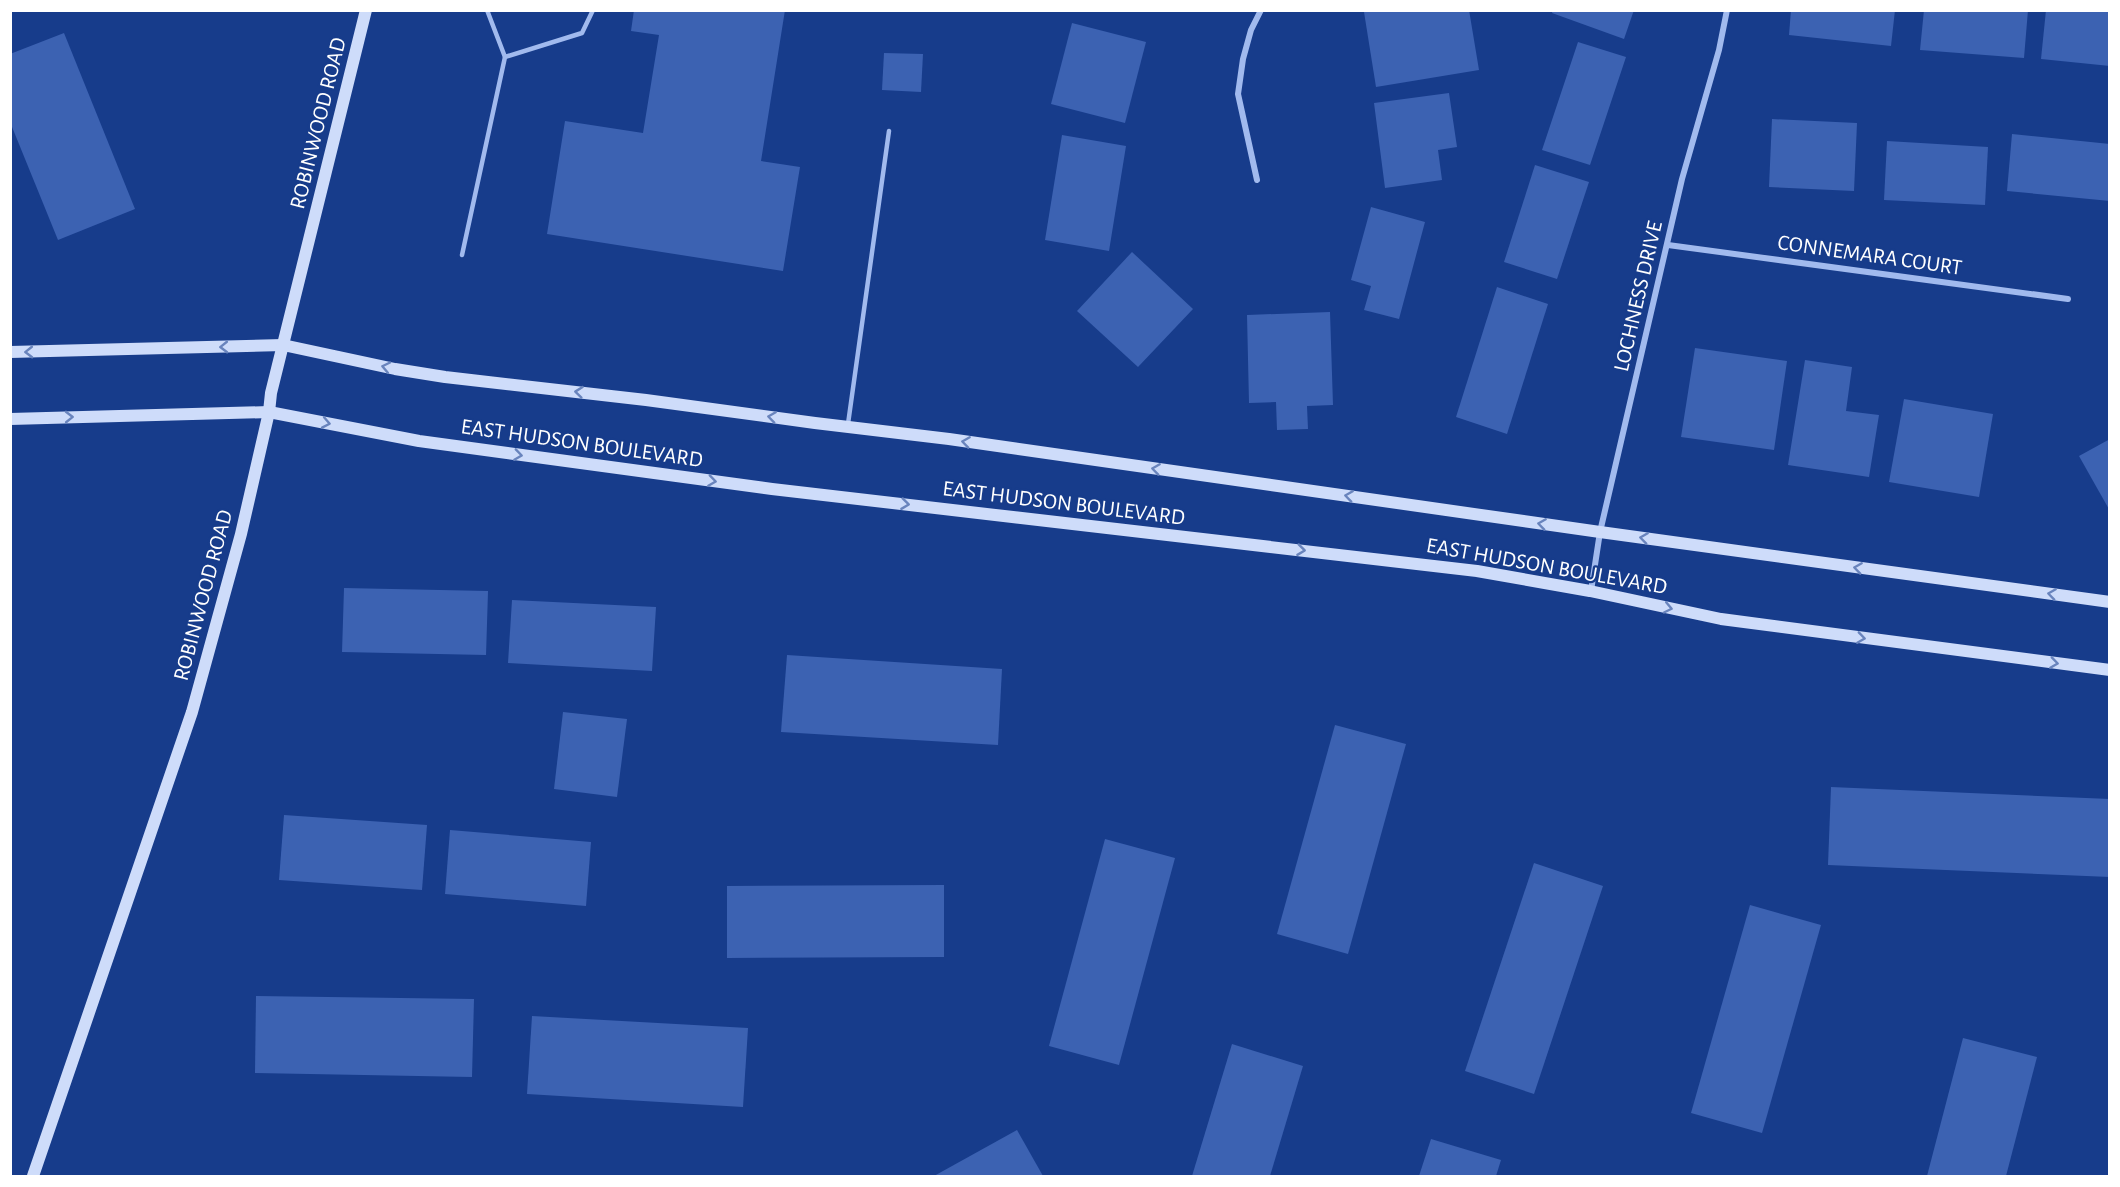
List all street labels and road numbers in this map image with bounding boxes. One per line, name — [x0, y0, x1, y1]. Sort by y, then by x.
street label: ROBINWOOD ROAD — [286, 35, 350, 211]
street label: LOCHNESS DRIVE — [1610, 218, 1666, 374]
street label: CONNEMARA COURT — [1776, 231, 1964, 279]
street label: EAST HUDSON BOULEVARD — [459, 415, 704, 471]
street label: EAST HUDSON BOULEVARD — [941, 477, 1186, 529]
street label: ROBINWOOD ROAD — [170, 507, 236, 683]
street label: EAST HUDSON BOULEVARD — [1425, 534, 1669, 598]

